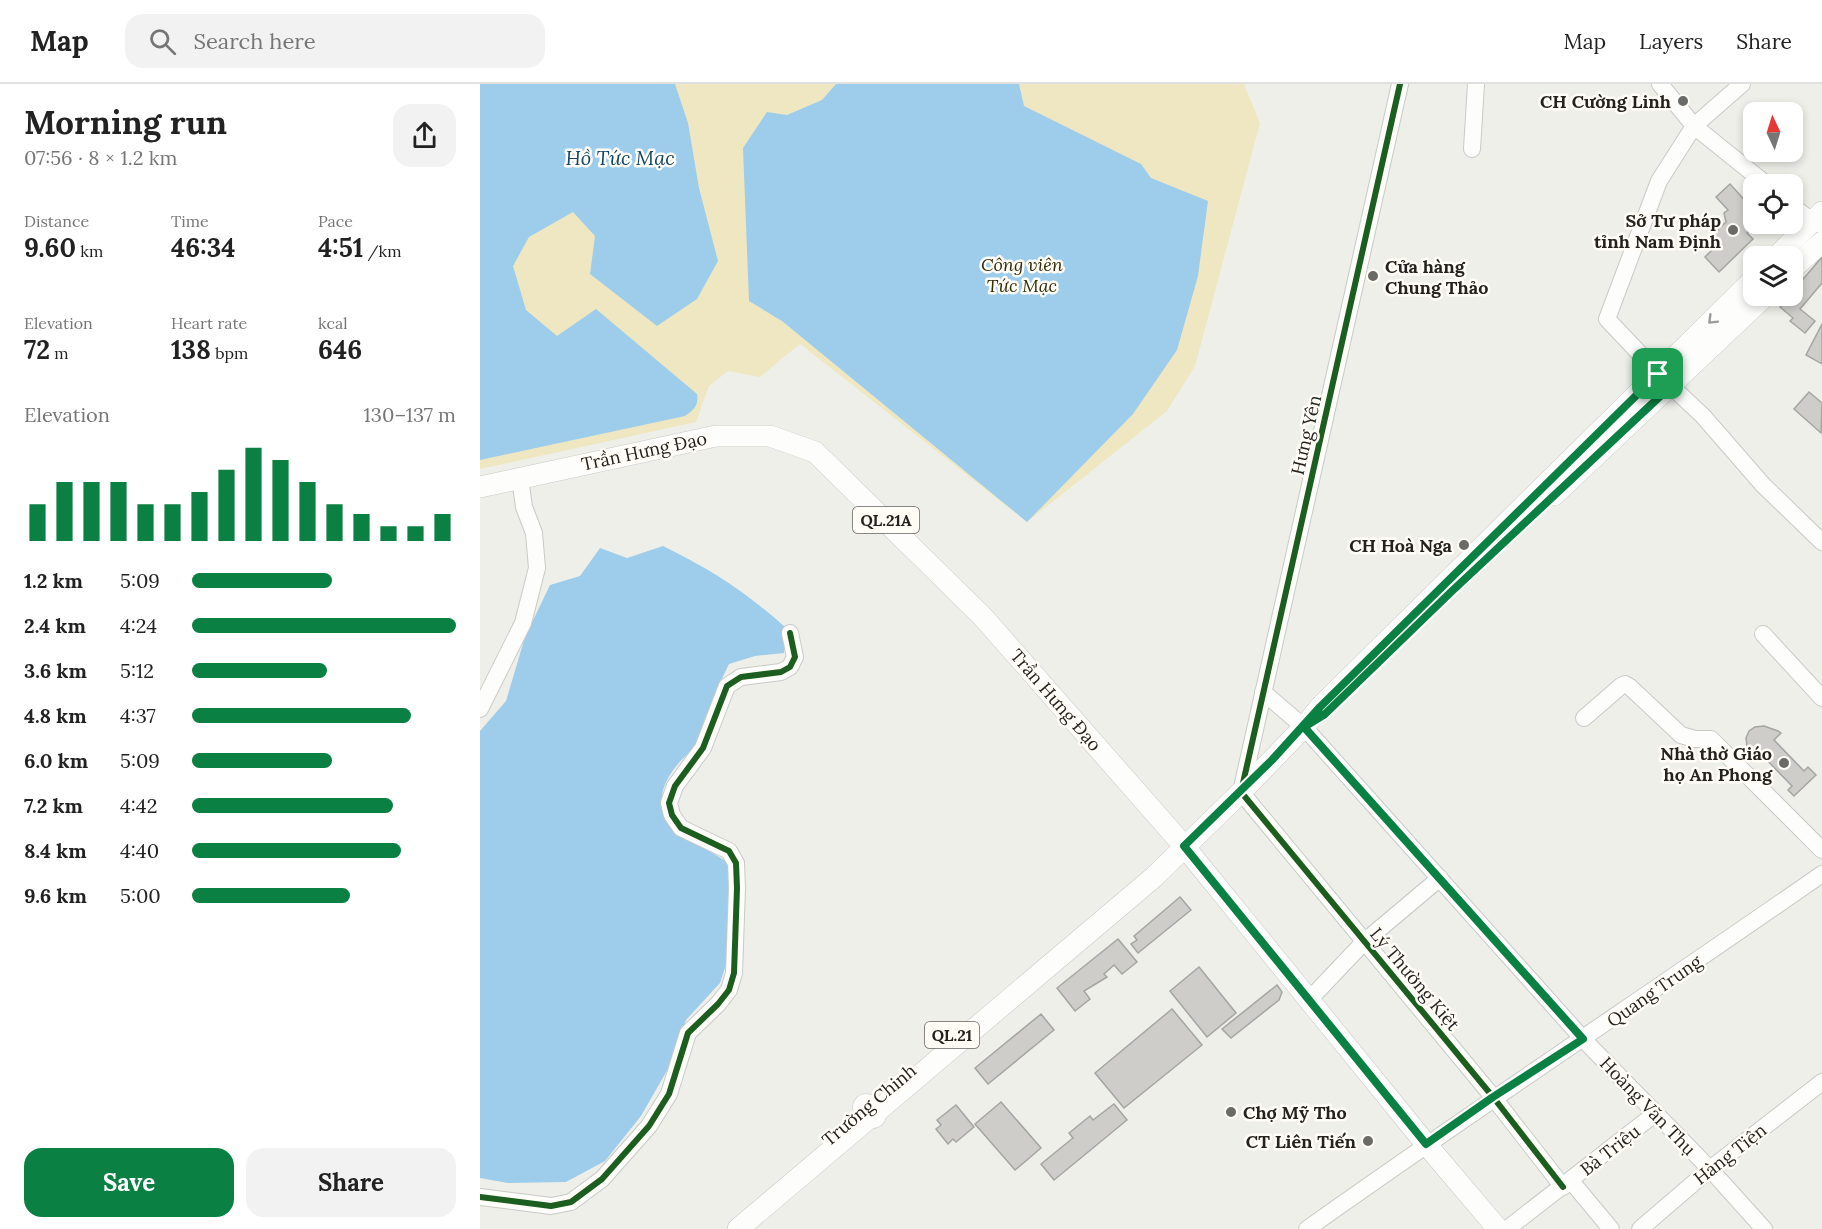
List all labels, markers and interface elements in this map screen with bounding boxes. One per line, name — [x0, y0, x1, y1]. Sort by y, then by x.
search box — [125, 14, 545, 68]
text: Map — [30, 23, 89, 59]
icon: search — [146, 25, 179, 58]
text: Search here — [194, 27, 316, 55]
text: Map — [1563, 28, 1606, 55]
text: Layers — [1639, 28, 1703, 55]
text: Share — [1736, 28, 1792, 55]
place label: CH Cường Linh — [1540, 90, 1671, 113]
marker: CH Cường Linh — [1676, 94, 1690, 108]
text: Morning run — [24, 101, 227, 143]
north arrow — [1743, 102, 1803, 162]
map controls — [1743, 102, 1803, 306]
button: share — [393, 104, 456, 167]
text: 07:56 · 8 × 1.2 km — [24, 145, 177, 170]
water label: Hồ Tức Mạc — [565, 145, 675, 170]
button: locate — [1743, 174, 1803, 234]
place label: Sở Tư pháp tỉnh Nam Định — [1594, 209, 1721, 253]
text: Distance — [24, 211, 89, 231]
text: Time — [171, 211, 209, 231]
text: Pace — [318, 211, 353, 231]
marker: Sở Tư pháp tỉnh Nam Định — [1726, 223, 1740, 237]
text: 9.60 — [24, 231, 76, 264]
text: 46:34 — [171, 231, 235, 264]
text: 4:51 — [318, 231, 363, 264]
text: km — [76, 241, 103, 261]
text: /km — [363, 241, 401, 261]
button: layers — [1743, 246, 1803, 306]
park label: Công viên Tức Mạc — [981, 253, 1063, 297]
place label: Cửa hàng Chung Thảo — [1385, 255, 1488, 299]
marker: Cửa hàng Chung Thảo — [1366, 269, 1380, 283]
text: Elevation — [24, 313, 93, 333]
text: Heart rate — [171, 313, 247, 333]
text: kcal — [318, 313, 348, 333]
one-way arrow — [1708, 313, 1719, 324]
text: 72 — [24, 333, 50, 366]
text: 138 — [171, 333, 211, 366]
text: 646 — [318, 333, 362, 366]
text: m — [50, 343, 69, 363]
text: bpm — [211, 343, 248, 363]
pin — [1632, 348, 1683, 399]
icon: arrive — [1641, 357, 1674, 390]
street label: Hưng Yên — [1286, 393, 1326, 477]
text: Elevation — [24, 402, 110, 427]
text: 130–137 m — [364, 402, 456, 427]
street label: Trần Hưng Đạo — [579, 426, 709, 476]
road number: QL.21A — [853, 507, 919, 533]
place label: CH Hoà Nga — [1349, 534, 1453, 557]
marker: CH Hoà Nga — [1457, 538, 1471, 552]
text: 1.2 km — [24, 568, 83, 593]
text: 5:09 — [120, 568, 160, 593]
text: 2.4 km — [24, 613, 86, 638]
text: 4:24 — [120, 613, 157, 638]
street label: Trần Hưng Đạo — [1005, 644, 1107, 756]
text: 3.6 km — [24, 658, 87, 683]
text: 5:12 — [120, 658, 154, 683]
text: 4.8 km — [24, 703, 87, 728]
text: 4:37 — [120, 703, 156, 728]
place label: Nhà thờ Giáo họ An Phong — [1660, 742, 1773, 786]
text: 6.0 km — [24, 748, 88, 773]
text: 5:09 — [120, 748, 160, 773]
marker: Nhà thờ Giáo họ An Phong — [1777, 756, 1791, 770]
text: 7.2 km — [24, 793, 83, 818]
text: 4:42 — [120, 793, 157, 818]
text: 8.4 km — [24, 838, 87, 863]
text: 4:40 — [120, 838, 159, 863]
text: 9.6 km — [24, 883, 87, 908]
text: 5:00 — [120, 883, 161, 908]
street label: Lý Thường Kiệt — [1365, 923, 1465, 1035]
street label: Quang Trung — [1602, 949, 1707, 1032]
road number: QL.21 — [925, 1022, 979, 1048]
street label: Hoàng Văn Thụ — [1595, 1052, 1701, 1160]
street label: Trường Chinh — [817, 1059, 921, 1151]
place label: Chợ Mỹ Tho — [1243, 1101, 1347, 1124]
marker: Chợ Mỹ Tho — [1224, 1105, 1238, 1119]
street label: Hàng Tiện — [1689, 1118, 1771, 1190]
street label: Bà Triệu — [1575, 1119, 1645, 1181]
place label: CT Liên Tiến — [1246, 1130, 1357, 1153]
marker: CT Liên Tiến — [1361, 1134, 1375, 1148]
button: Save — [24, 1148, 234, 1217]
button: Share — [246, 1148, 456, 1217]

